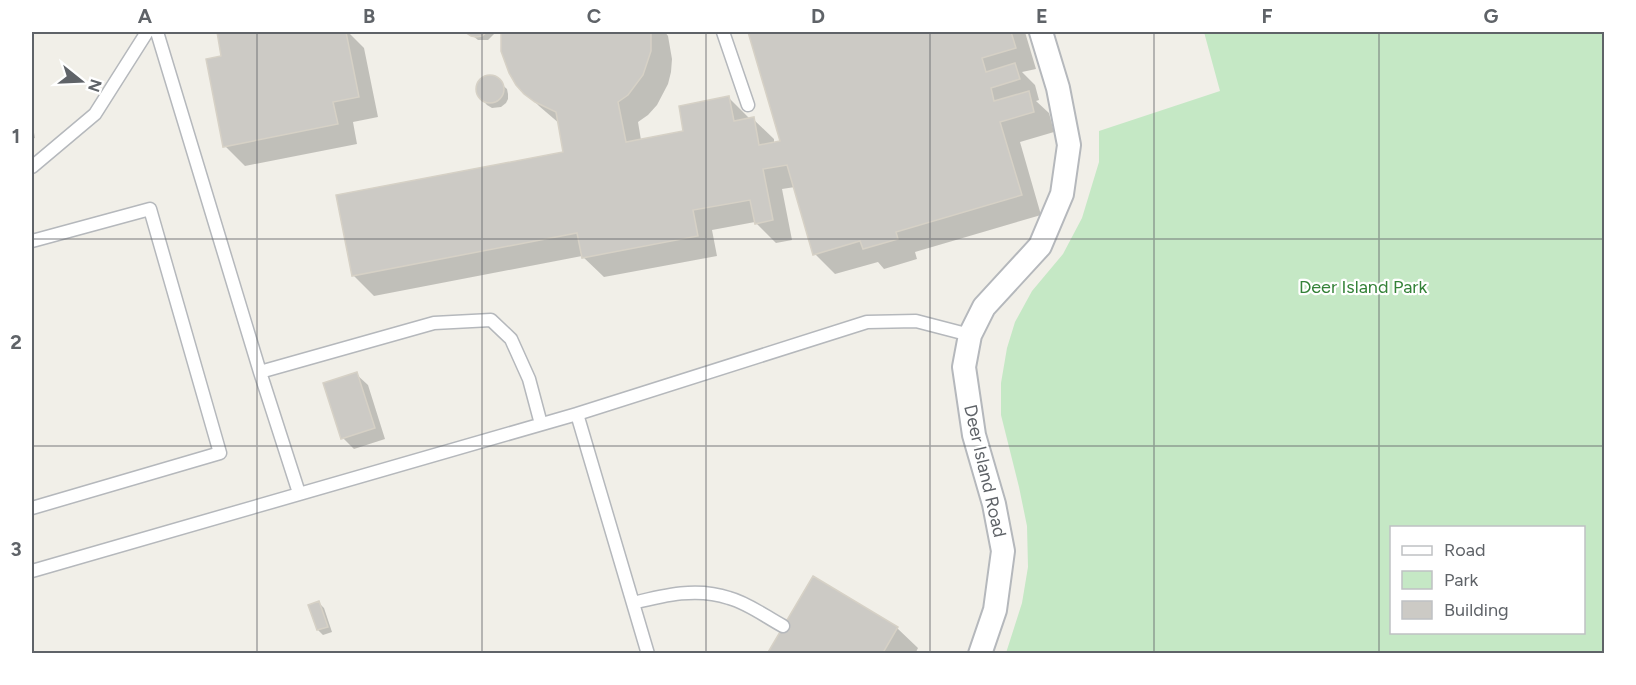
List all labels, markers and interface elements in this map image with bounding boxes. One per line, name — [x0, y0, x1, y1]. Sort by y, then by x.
text: A — [138, 4, 153, 28]
text: B — [363, 4, 375, 28]
text: C — [587, 4, 601, 28]
text: D — [811, 4, 825, 28]
text: E — [1036, 4, 1048, 28]
text: F — [1261, 4, 1273, 28]
text: G — [1484, 4, 1499, 28]
north arrow — [51, 51, 111, 111]
text: N — [84, 77, 106, 94]
text: 1 — [12, 124, 20, 148]
park label: Deer Island Park — [1299, 276, 1427, 298]
text: 2 — [10, 330, 22, 354]
street label: Deer Island Road — [959, 403, 1011, 539]
legend — [1390, 526, 1585, 634]
text: 3 — [10, 537, 22, 561]
text: Road — [1444, 539, 1485, 561]
text: Park — [1444, 569, 1479, 591]
text: Building — [1444, 599, 1509, 621]

